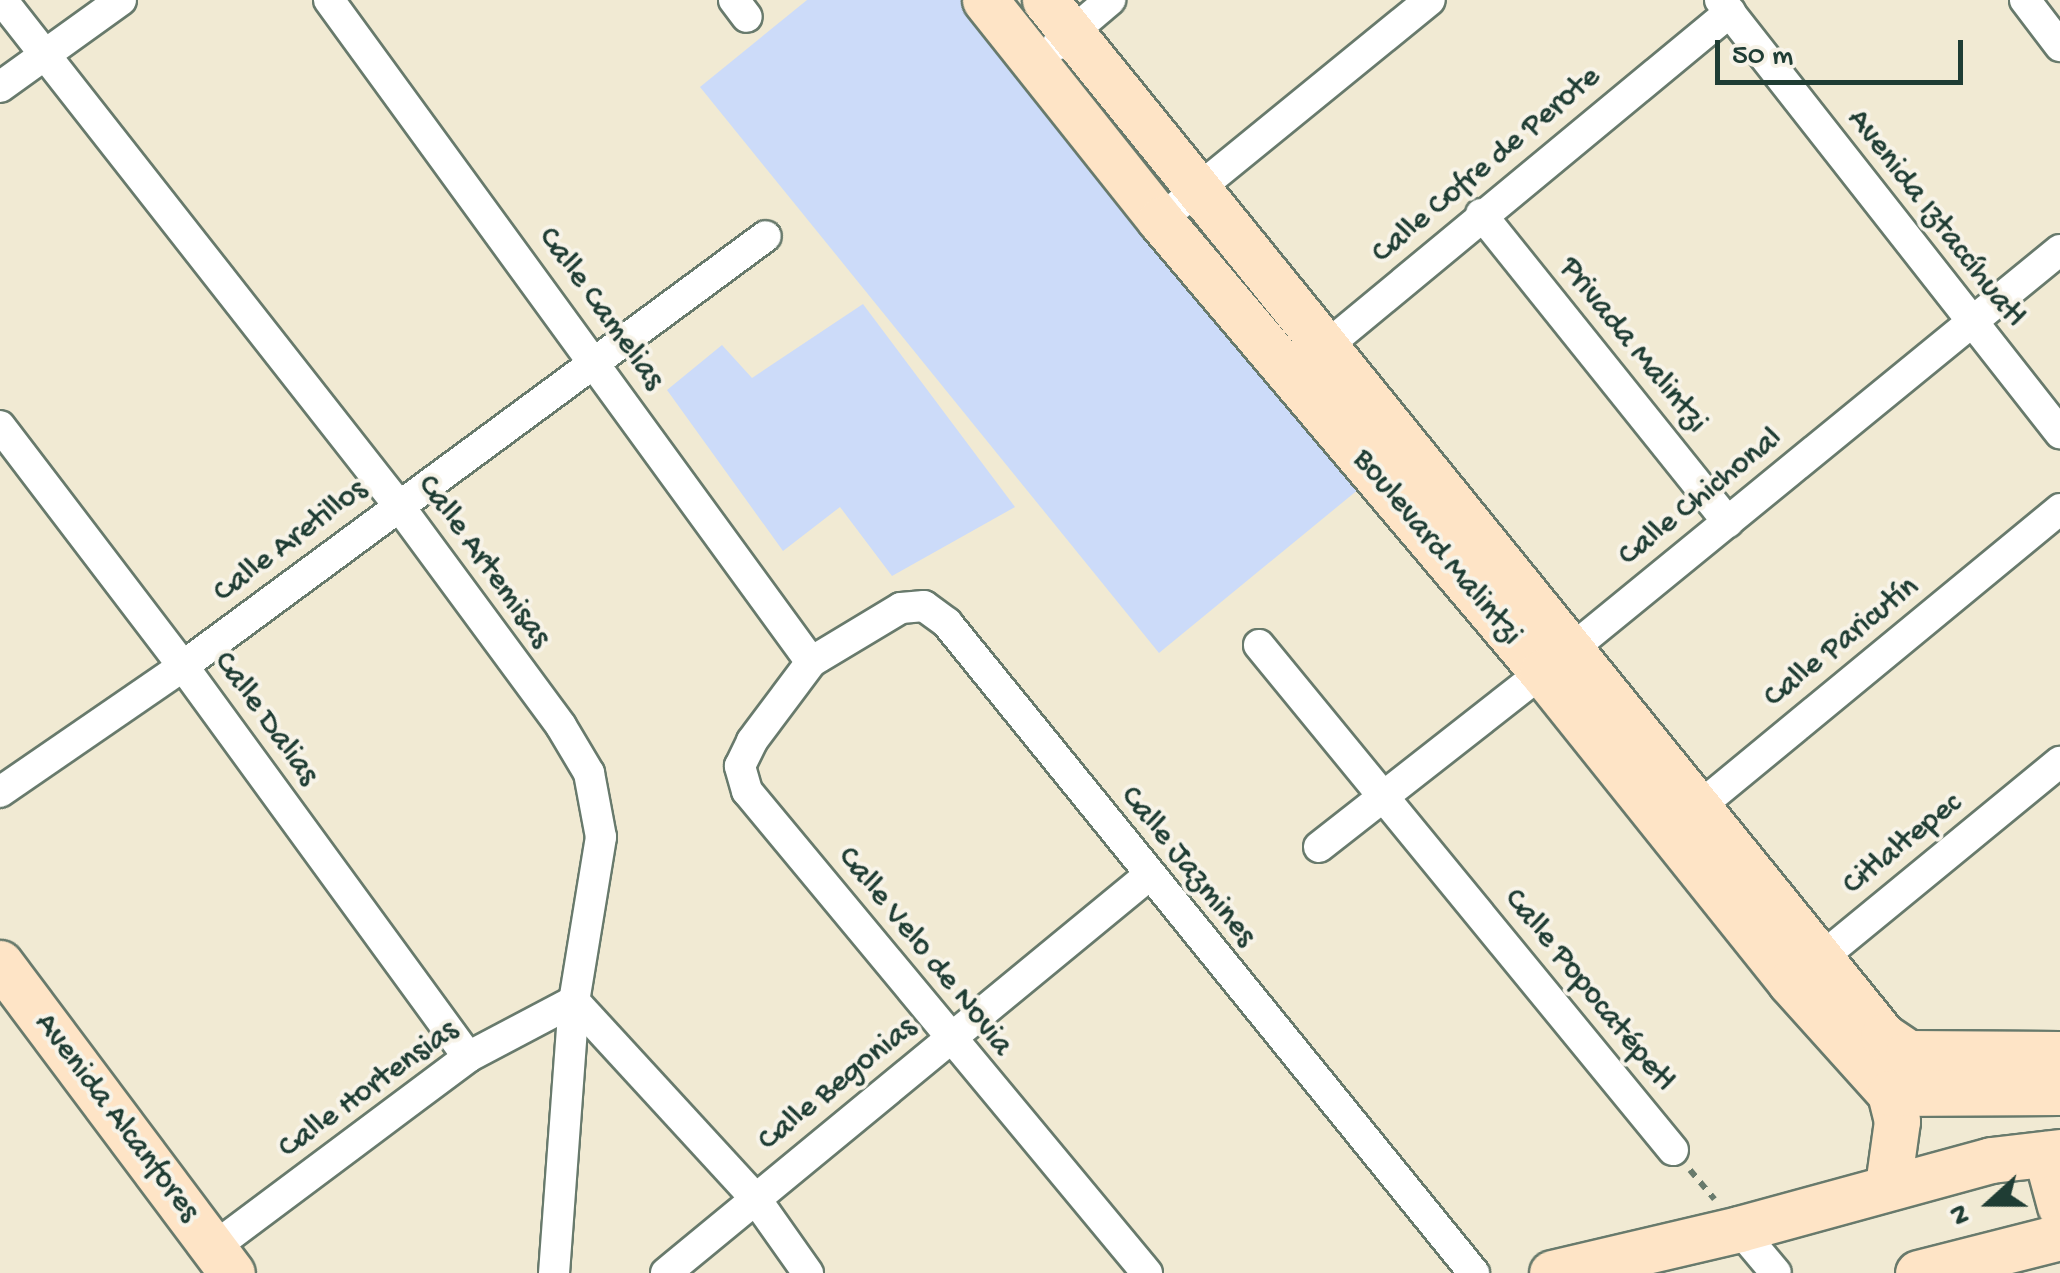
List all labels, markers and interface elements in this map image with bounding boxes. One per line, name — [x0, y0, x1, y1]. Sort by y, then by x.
scale bar — [1720, 20, 1968, 82]
text: 50 m — [1732, 40, 1793, 75]
street label: Calle Cofre de Perote — [1365, 59, 1609, 273]
street label: Avenida Iztaccíhuatl — [1838, 102, 2032, 336]
street label: Calle Camelias — [528, 220, 672, 398]
street label: Privada Malintzi — [1549, 250, 1715, 442]
street label: Calle Chichonal — [1611, 420, 1791, 576]
street label: Boulevard Malintzi — [1343, 442, 1529, 654]
street label: Calle Artemisas — [407, 468, 559, 656]
street label: Calle Aretillos — [207, 472, 375, 612]
street label: Calle Paricutín — [1757, 569, 1927, 717]
street label: Calle Dalias — [204, 645, 326, 793]
street label: Calle Jazmines — [1111, 779, 1263, 955]
street label: Citlaltepec — [1836, 785, 1970, 905]
street label: Calle Velo de Novia — [828, 840, 1020, 1064]
street label: Calle Popocatépetl — [1494, 882, 1682, 1100]
street label: Avenida Alcanfores — [25, 1006, 207, 1230]
street label: Calle Begonias — [751, 1009, 925, 1161]
street label: Calle Hortensias — [272, 1012, 466, 1168]
north arrow — [1940, 1153, 2040, 1253]
text: N — [1943, 1199, 1980, 1228]

